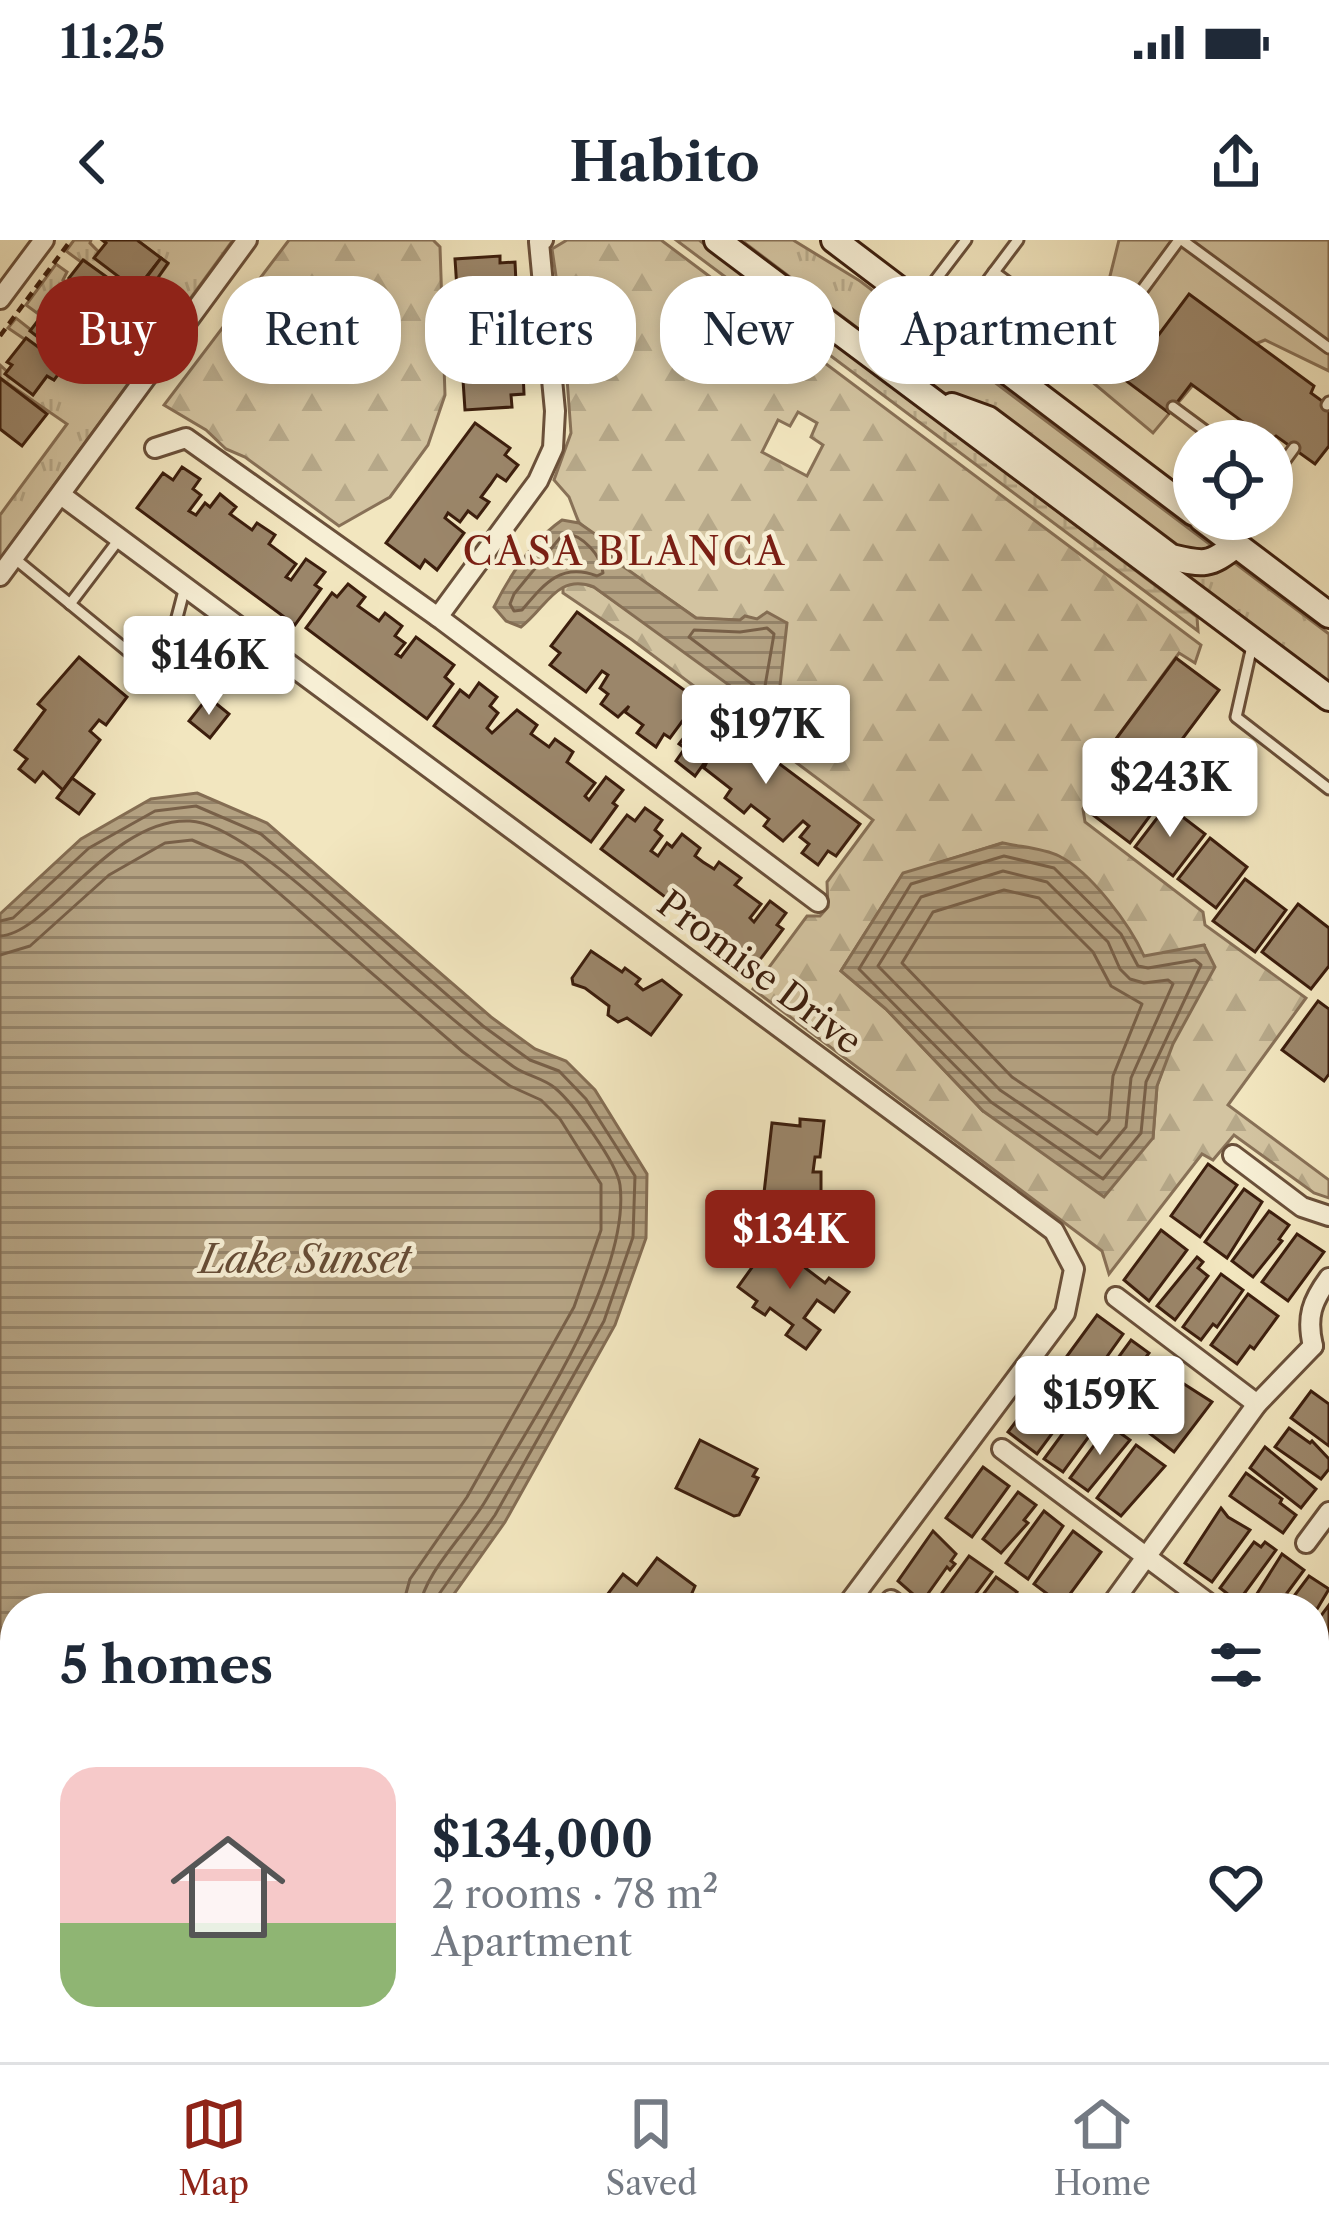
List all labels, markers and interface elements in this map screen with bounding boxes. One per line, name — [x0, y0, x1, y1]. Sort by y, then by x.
text: 11:25 — [60, 14, 165, 70]
icon: back — [60, 129, 126, 195]
text: Habito — [569, 129, 760, 195]
icon: share — [1203, 129, 1269, 195]
chip: Buy — [36, 276, 198, 384]
chip: Rent — [222, 276, 401, 384]
chip: Filters — [425, 276, 636, 384]
chip: New — [660, 276, 835, 384]
chip: Apartment — [859, 276, 1159, 384]
map controls — [1173, 420, 1293, 540]
button: locate — [1173, 420, 1293, 540]
district label: CASA BLANCA — [463, 527, 787, 575]
pin: $146K — [125, 616, 293, 718]
text: $146K — [151, 631, 267, 679]
pin: $197K — [682, 685, 850, 787]
text: $197K — [709, 700, 823, 748]
pin: $243K — [1086, 738, 1254, 840]
text: $243K — [1109, 753, 1231, 801]
street label: Promise Drive — [649, 881, 871, 1063]
pin: $134K — [706, 1190, 874, 1292]
text: $134K — [732, 1205, 848, 1253]
water label: Lake Sunset — [196, 1235, 413, 1283]
pin: $159K — [1016, 1356, 1184, 1458]
text: $159K — [1042, 1371, 1158, 1419]
icon: filters — [1203, 1632, 1269, 1698]
text: 5 homes — [60, 1634, 273, 1696]
text: $134,000 — [432, 1808, 653, 1870]
icon: home — [156, 1815, 300, 1959]
icon: heart — [1203, 1854, 1269, 1920]
text: 2 rooms · 78 m² — [432, 1870, 719, 1918]
text: Apartment — [432, 1918, 632, 1966]
tab: Map — [178, 2091, 249, 2204]
tab: Saved — [606, 2091, 697, 2204]
tab: Home — [1054, 2091, 1151, 2204]

